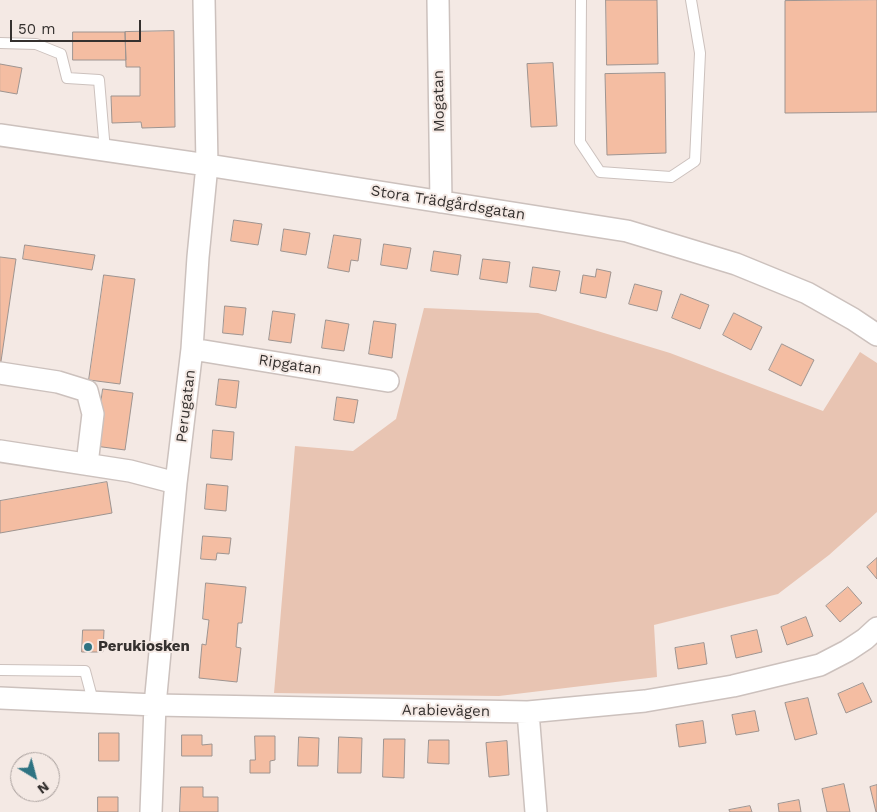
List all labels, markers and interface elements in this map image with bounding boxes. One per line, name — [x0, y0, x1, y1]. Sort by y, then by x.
scale bar — [12, 10, 144, 42]
text: 50 m — [18, 20, 55, 38]
street label: Mogatan — [429, 70, 449, 132]
street label: Stora Trädgårdsgatan — [369, 182, 527, 224]
street label: Ripgatan — [257, 351, 323, 379]
street label: Perugatan — [173, 369, 199, 443]
place label: Perukiosken — [98, 638, 190, 656]
marker: Perukiosken — [82, 641, 94, 653]
street label: Arabievägen — [402, 701, 490, 721]
north arrow — [10, 752, 60, 802]
text: N — [34, 779, 52, 798]

